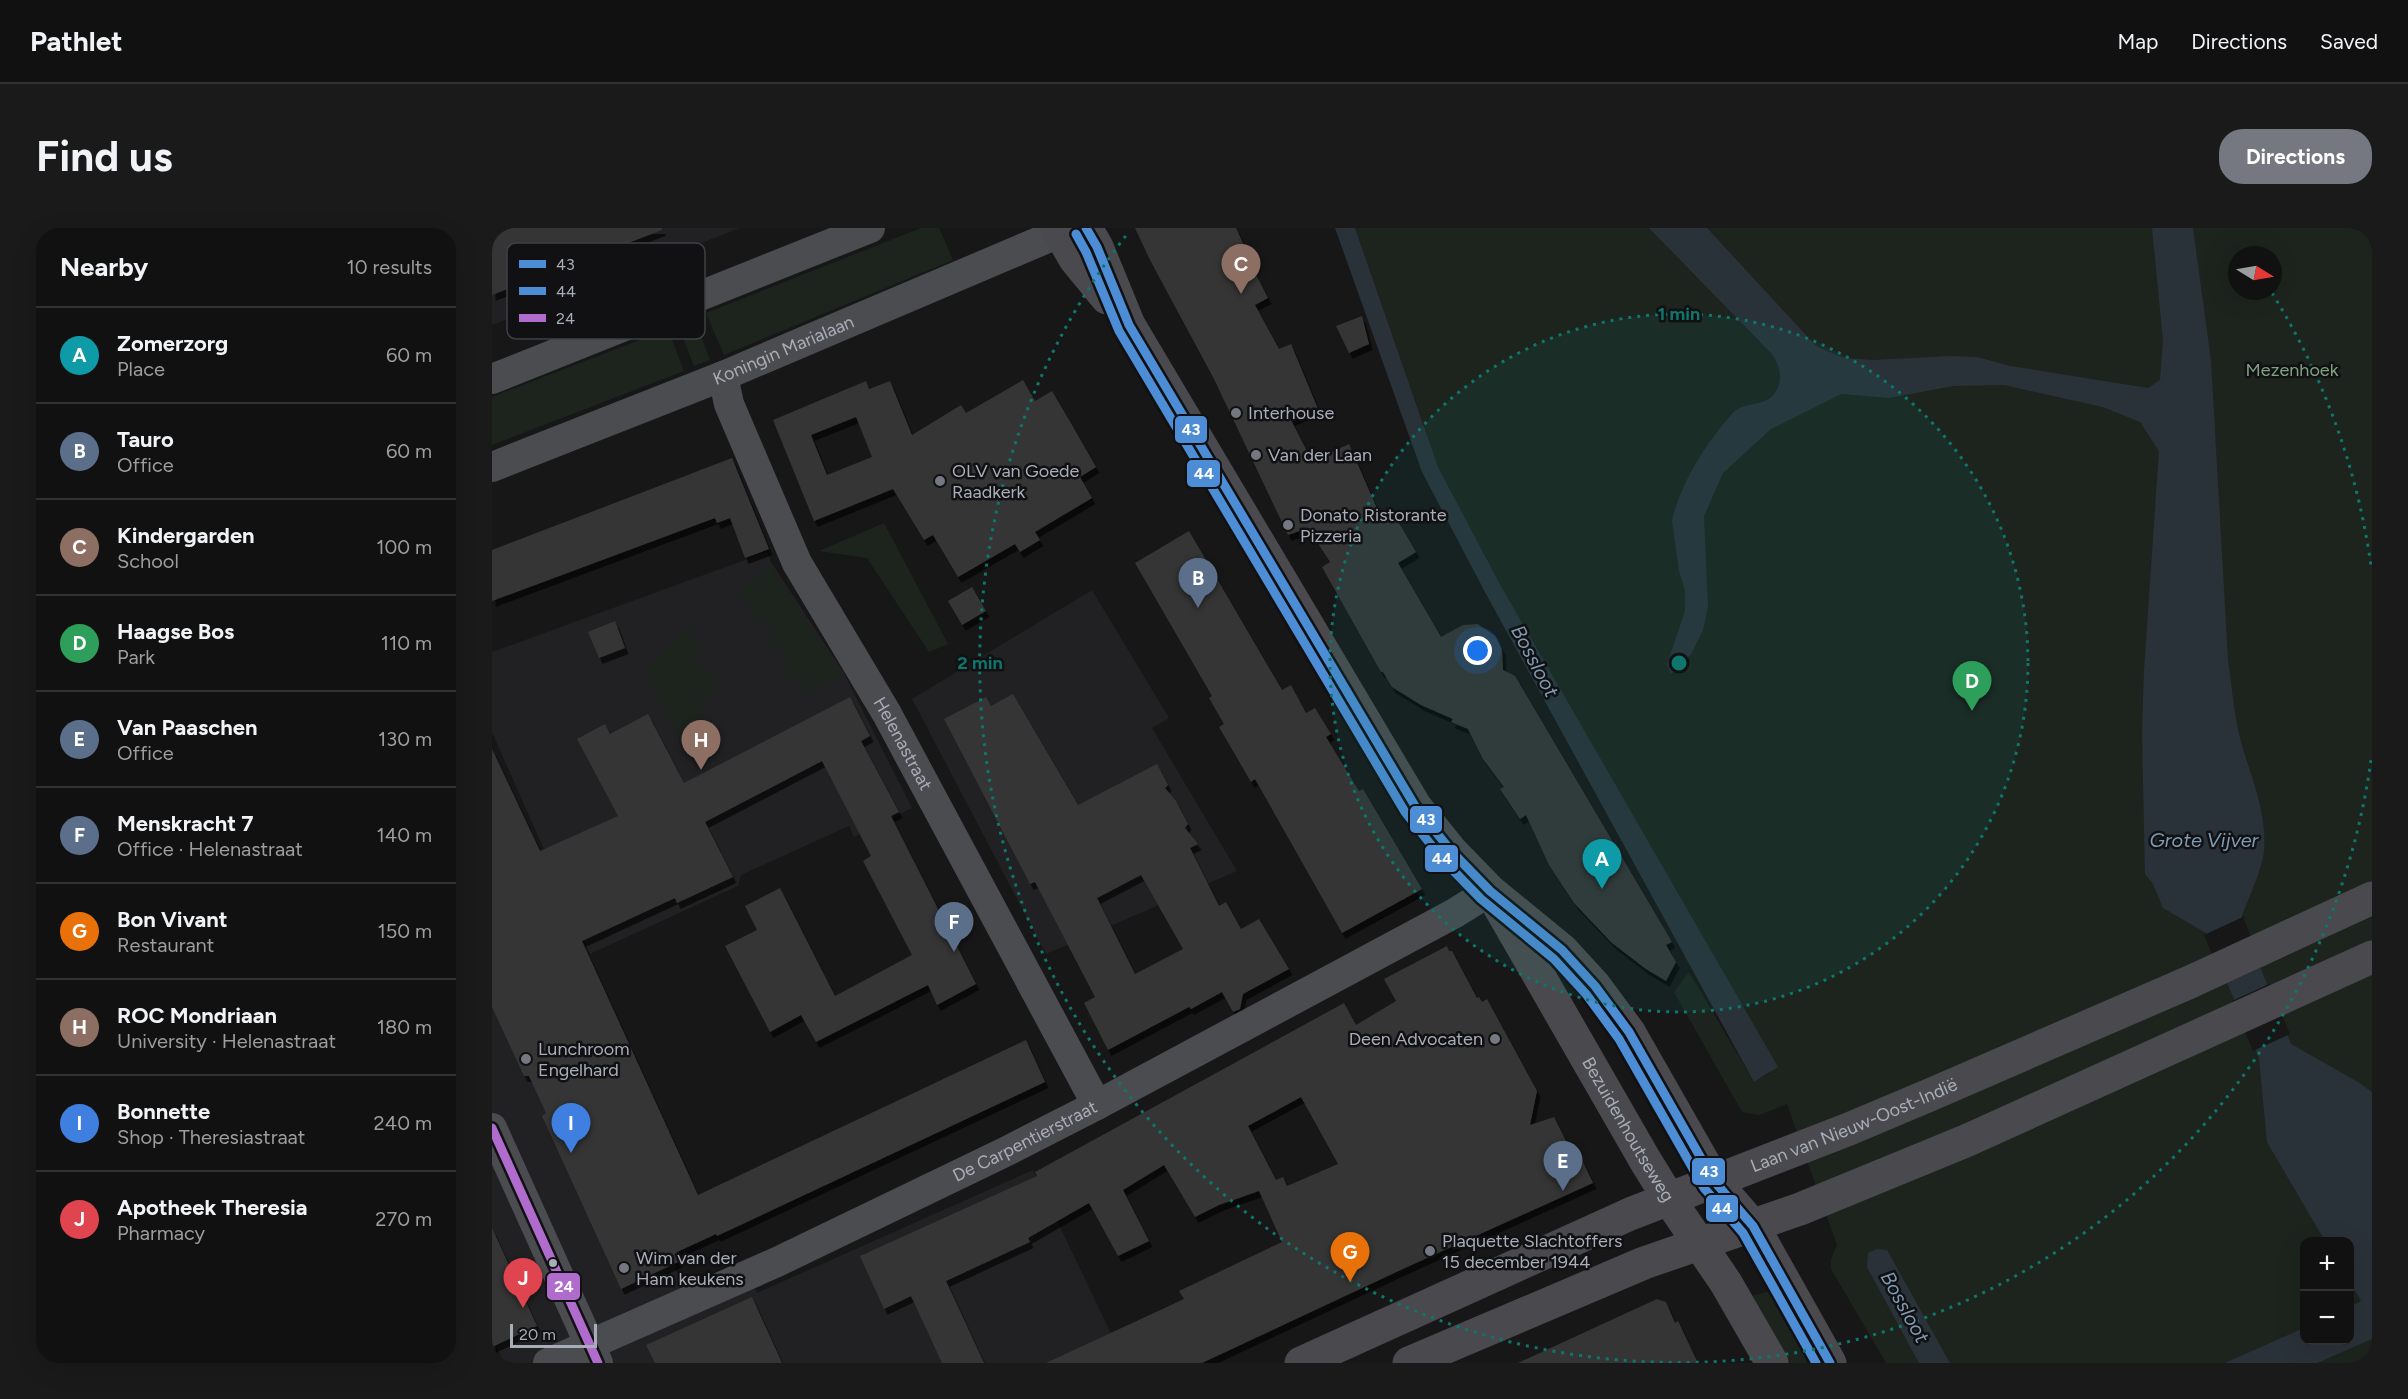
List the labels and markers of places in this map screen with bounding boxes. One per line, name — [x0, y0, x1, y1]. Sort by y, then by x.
pin: C — [1222, 244, 1260, 294]
place label: Interhouse — [1248, 402, 1335, 424]
marker: Interhouse — [1229, 406, 1243, 420]
place label: Van der Laan — [1268, 444, 1372, 466]
marker: Van der Laan — [1249, 448, 1263, 462]
place label: OLV van Goede Raadkerk — [952, 460, 1080, 503]
marker: OLV van Goede Raadkerk — [933, 474, 947, 488]
place label: Donato Ristorante Pizzeria — [1300, 504, 1447, 547]
marker: Donato Ristorante Pizzeria — [1281, 518, 1295, 532]
pin: B — [1178, 558, 1218, 608]
centre of rings — [1669, 653, 1689, 673]
pin: D — [1952, 662, 1992, 711]
pin: H — [682, 720, 720, 770]
pin: A — [1582, 840, 1622, 889]
pin: F — [934, 902, 974, 952]
place label: Deen Advocaten — [1349, 1028, 1483, 1050]
marker: Deen Advocaten — [1488, 1032, 1502, 1046]
place label: Lunchroom Engelhard — [538, 1038, 630, 1081]
marker: Lunchroom Engelhard — [519, 1052, 533, 1066]
pin: I — [552, 1104, 590, 1153]
pin: E — [1544, 1142, 1582, 1191]
place label: Plaquette Slachtoffers 15 december 1944 — [1442, 1230, 1622, 1273]
pin: G — [1330, 1232, 1370, 1282]
marker: Plaquette Slachtoffers 15 december 1944 — [1423, 1244, 1437, 1258]
place label: Wim van der Ham keukens — [636, 1247, 744, 1290]
unlabelled marker — [547, 1257, 559, 1269]
pin: J — [504, 1258, 543, 1308]
marker: Wim van der Ham keukens — [617, 1261, 631, 1275]

